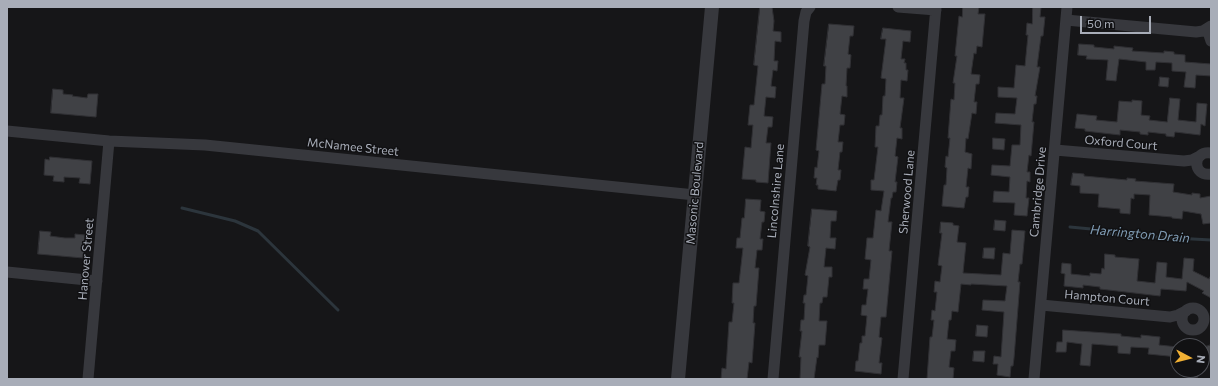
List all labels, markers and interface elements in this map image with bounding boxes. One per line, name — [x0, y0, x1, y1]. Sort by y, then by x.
scale bar — [1082, 8, 1153, 34]
text: 50 m — [1087, 16, 1115, 30]
street label: Oxford Court — [1084, 133, 1158, 153]
street label: McNamee Street — [306, 135, 400, 159]
street label: Masonic Boulevard — [683, 141, 707, 245]
street label: Lincolnshire Lane — [765, 143, 787, 239]
street label: Cambridge Drive — [1027, 146, 1049, 238]
street label: Sherwood Lane — [896, 149, 918, 235]
street label: Hanover Street — [75, 217, 97, 301]
water label: Harrington Drain — [1090, 222, 1190, 246]
street label: Hampton Court — [1064, 287, 1150, 309]
north arrow — [1170, 338, 1210, 378]
text: N — [1194, 354, 1208, 364]

